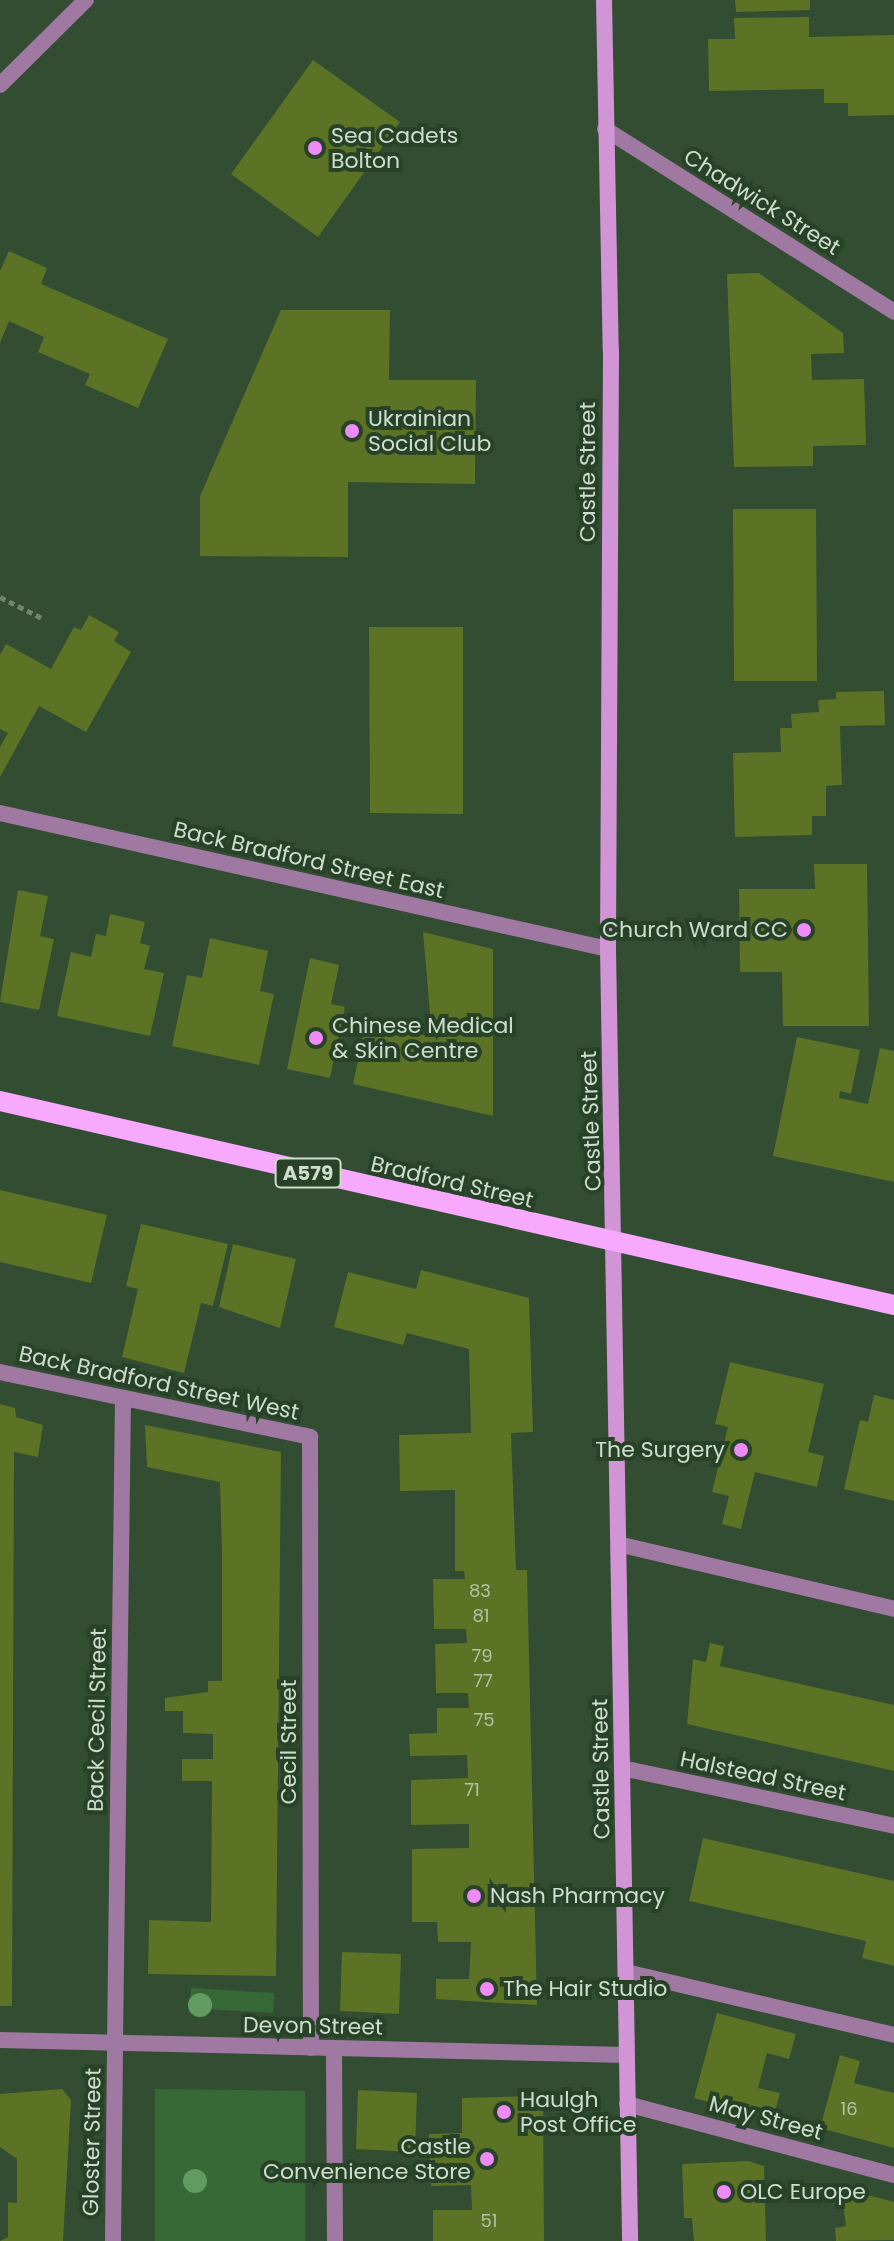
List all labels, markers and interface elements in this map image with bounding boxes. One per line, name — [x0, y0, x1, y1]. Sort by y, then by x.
place label: Sea Cadets Bolton — [331, 122, 458, 174]
marker: Sea Cadets Bolton — [306, 139, 324, 157]
street label: Chadwick Street — [679, 143, 845, 261]
street label: Castle Street — [575, 402, 601, 542]
place label: Ukrainian Social Club — [368, 405, 491, 456]
marker: Ukrainian Social Club — [343, 422, 361, 440]
street label: Back Bradford Street East — [171, 816, 447, 904]
place label: Church Ward CC — [602, 917, 788, 943]
marker: Church Ward CC — [795, 921, 813, 939]
place label: Chinese Medical & Skin Centre — [332, 1012, 514, 1064]
marker: Chinese Medical & Skin Centre — [307, 1029, 325, 1047]
street label: Castle Street — [575, 1050, 607, 1192]
street label: Bradford Street — [368, 1150, 536, 1214]
road number: A579 — [274, 1157, 342, 1189]
street label: Back Bradford Street West — [17, 1340, 301, 1426]
place label: The Surgery — [595, 1437, 725, 1463]
marker: The Surgery — [732, 1441, 750, 1459]
house number: 83 — [469, 1580, 491, 1602]
house number: 81 — [472, 1605, 490, 1627]
street label: Back Cecil Street — [82, 1628, 112, 1812]
house number: 79 — [471, 1645, 493, 1667]
house number: 77 — [473, 1670, 493, 1692]
street label: Cecil Street — [276, 1679, 302, 1805]
street label: Castle Street — [587, 1698, 615, 1840]
house number: 75 — [473, 1709, 495, 1731]
street label: Halstead Street — [678, 1746, 848, 1806]
house number: 71 — [464, 1779, 480, 1801]
place label: Nash Pharmacy — [490, 1883, 665, 1909]
marker: Nash Pharmacy — [465, 1887, 483, 1905]
place label: The Hair Studio — [503, 1976, 667, 2002]
marker: The Hair Studio — [478, 1980, 496, 1998]
street label: Devon Street — [243, 2012, 383, 2040]
street label: Gloster Street — [78, 2068, 106, 2216]
place label: Haulgh Post Office — [520, 2086, 636, 2138]
street label: May Street — [706, 2090, 826, 2146]
house number: 16 — [840, 2098, 858, 2120]
marker: Haulgh Post Office — [495, 2103, 513, 2121]
place label: Castle Convenience Store — [263, 2133, 471, 2184]
marker: Castle Convenience Store — [478, 2150, 496, 2168]
place label: OLC Europe — [740, 2179, 866, 2205]
marker: OLC Europe — [715, 2183, 733, 2201]
house number: 51 — [480, 2210, 498, 2232]

